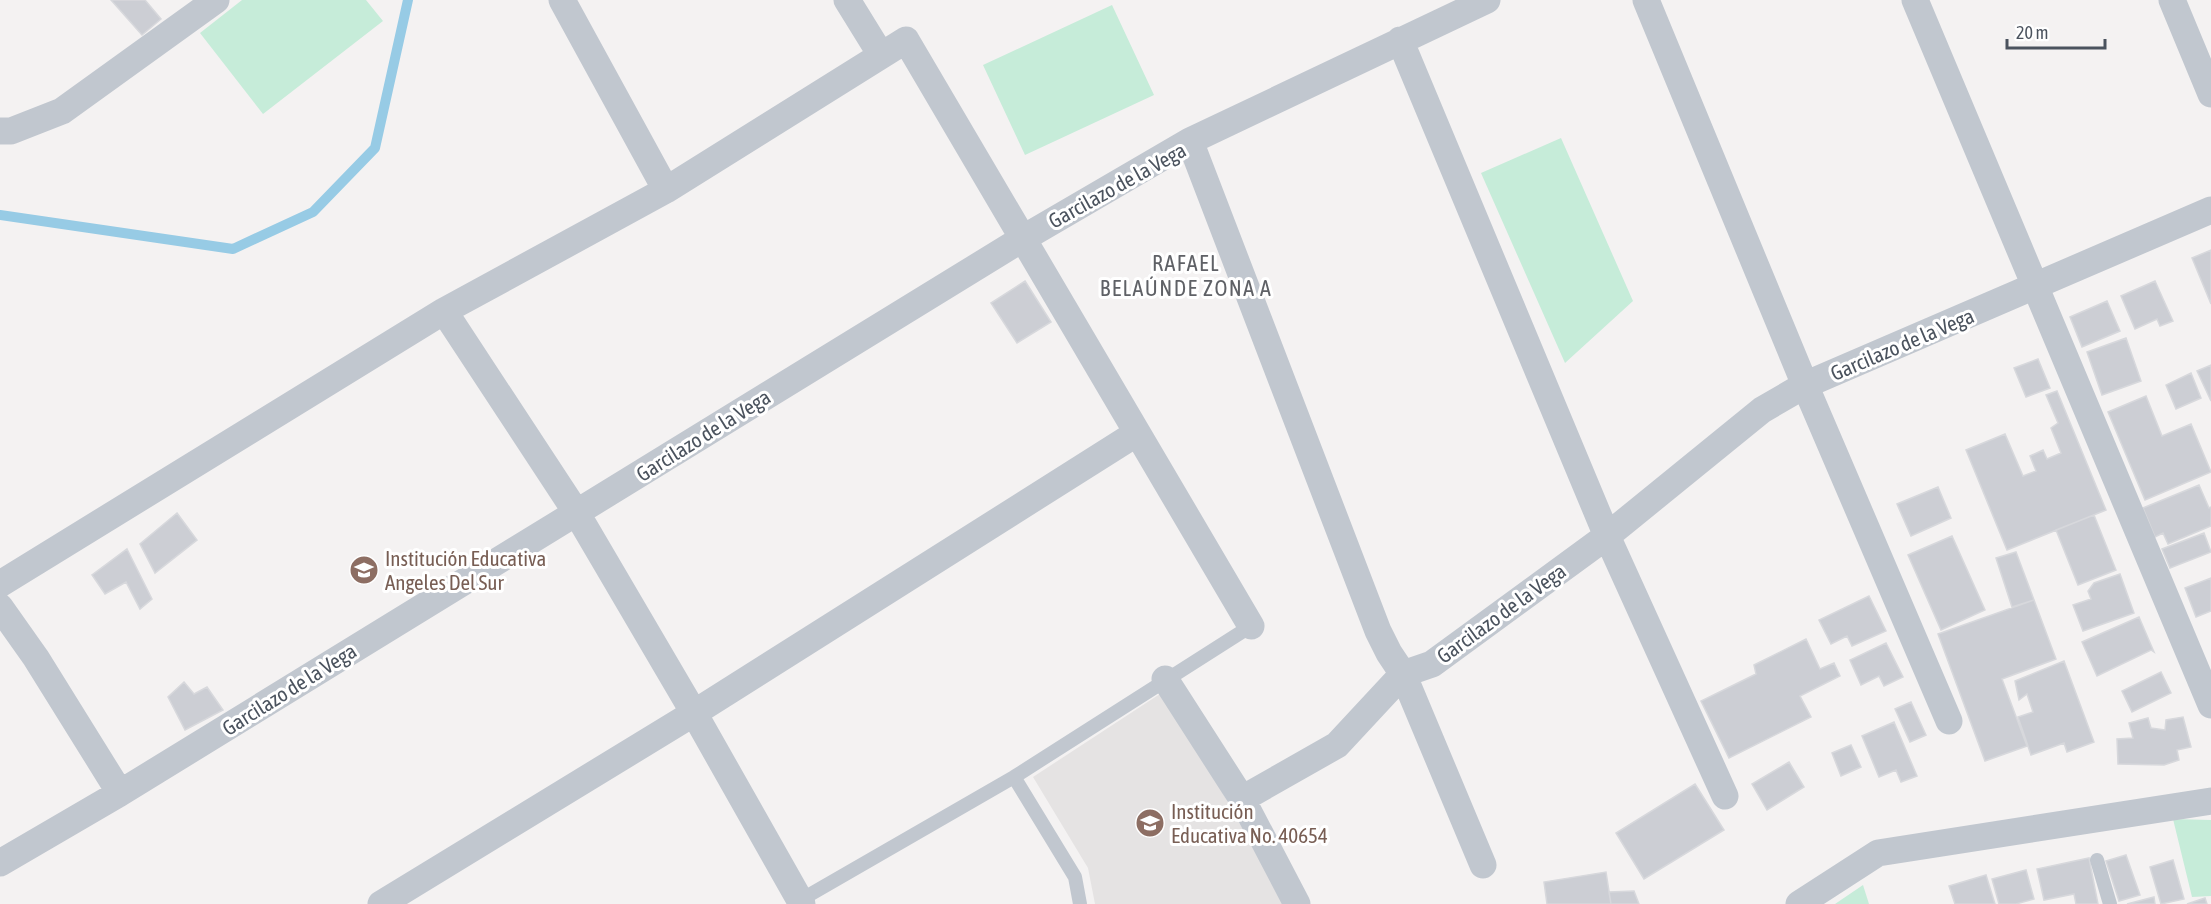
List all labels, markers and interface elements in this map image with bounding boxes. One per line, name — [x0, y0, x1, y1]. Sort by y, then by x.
scale bar — [2007, 12, 2104, 50]
text: 20 m — [2016, 22, 2048, 43]
street label: Garcilazo de la Vega — [1044, 137, 1190, 233]
district label: RAFAEL BELAÚNDE ZONA A — [1100, 250, 1272, 301]
street label: Garcilazo de la Vega — [1827, 303, 1977, 385]
street label: Garcilazo de la Vega — [632, 384, 774, 486]
place label: Institución Educativa Angeles Del Sur — [385, 546, 546, 594]
school or university icon: Institución Educativa Angeles Del Sur — [348, 554, 380, 586]
street label: Garcilazo de la Vega — [1432, 558, 1570, 668]
street label: Garcilazo de la Vega — [218, 638, 360, 740]
place label: Institución Educativa No. 40654 — [1171, 799, 1328, 847]
school or university icon: Institución Educativa No. 40654 — [1134, 807, 1166, 839]

